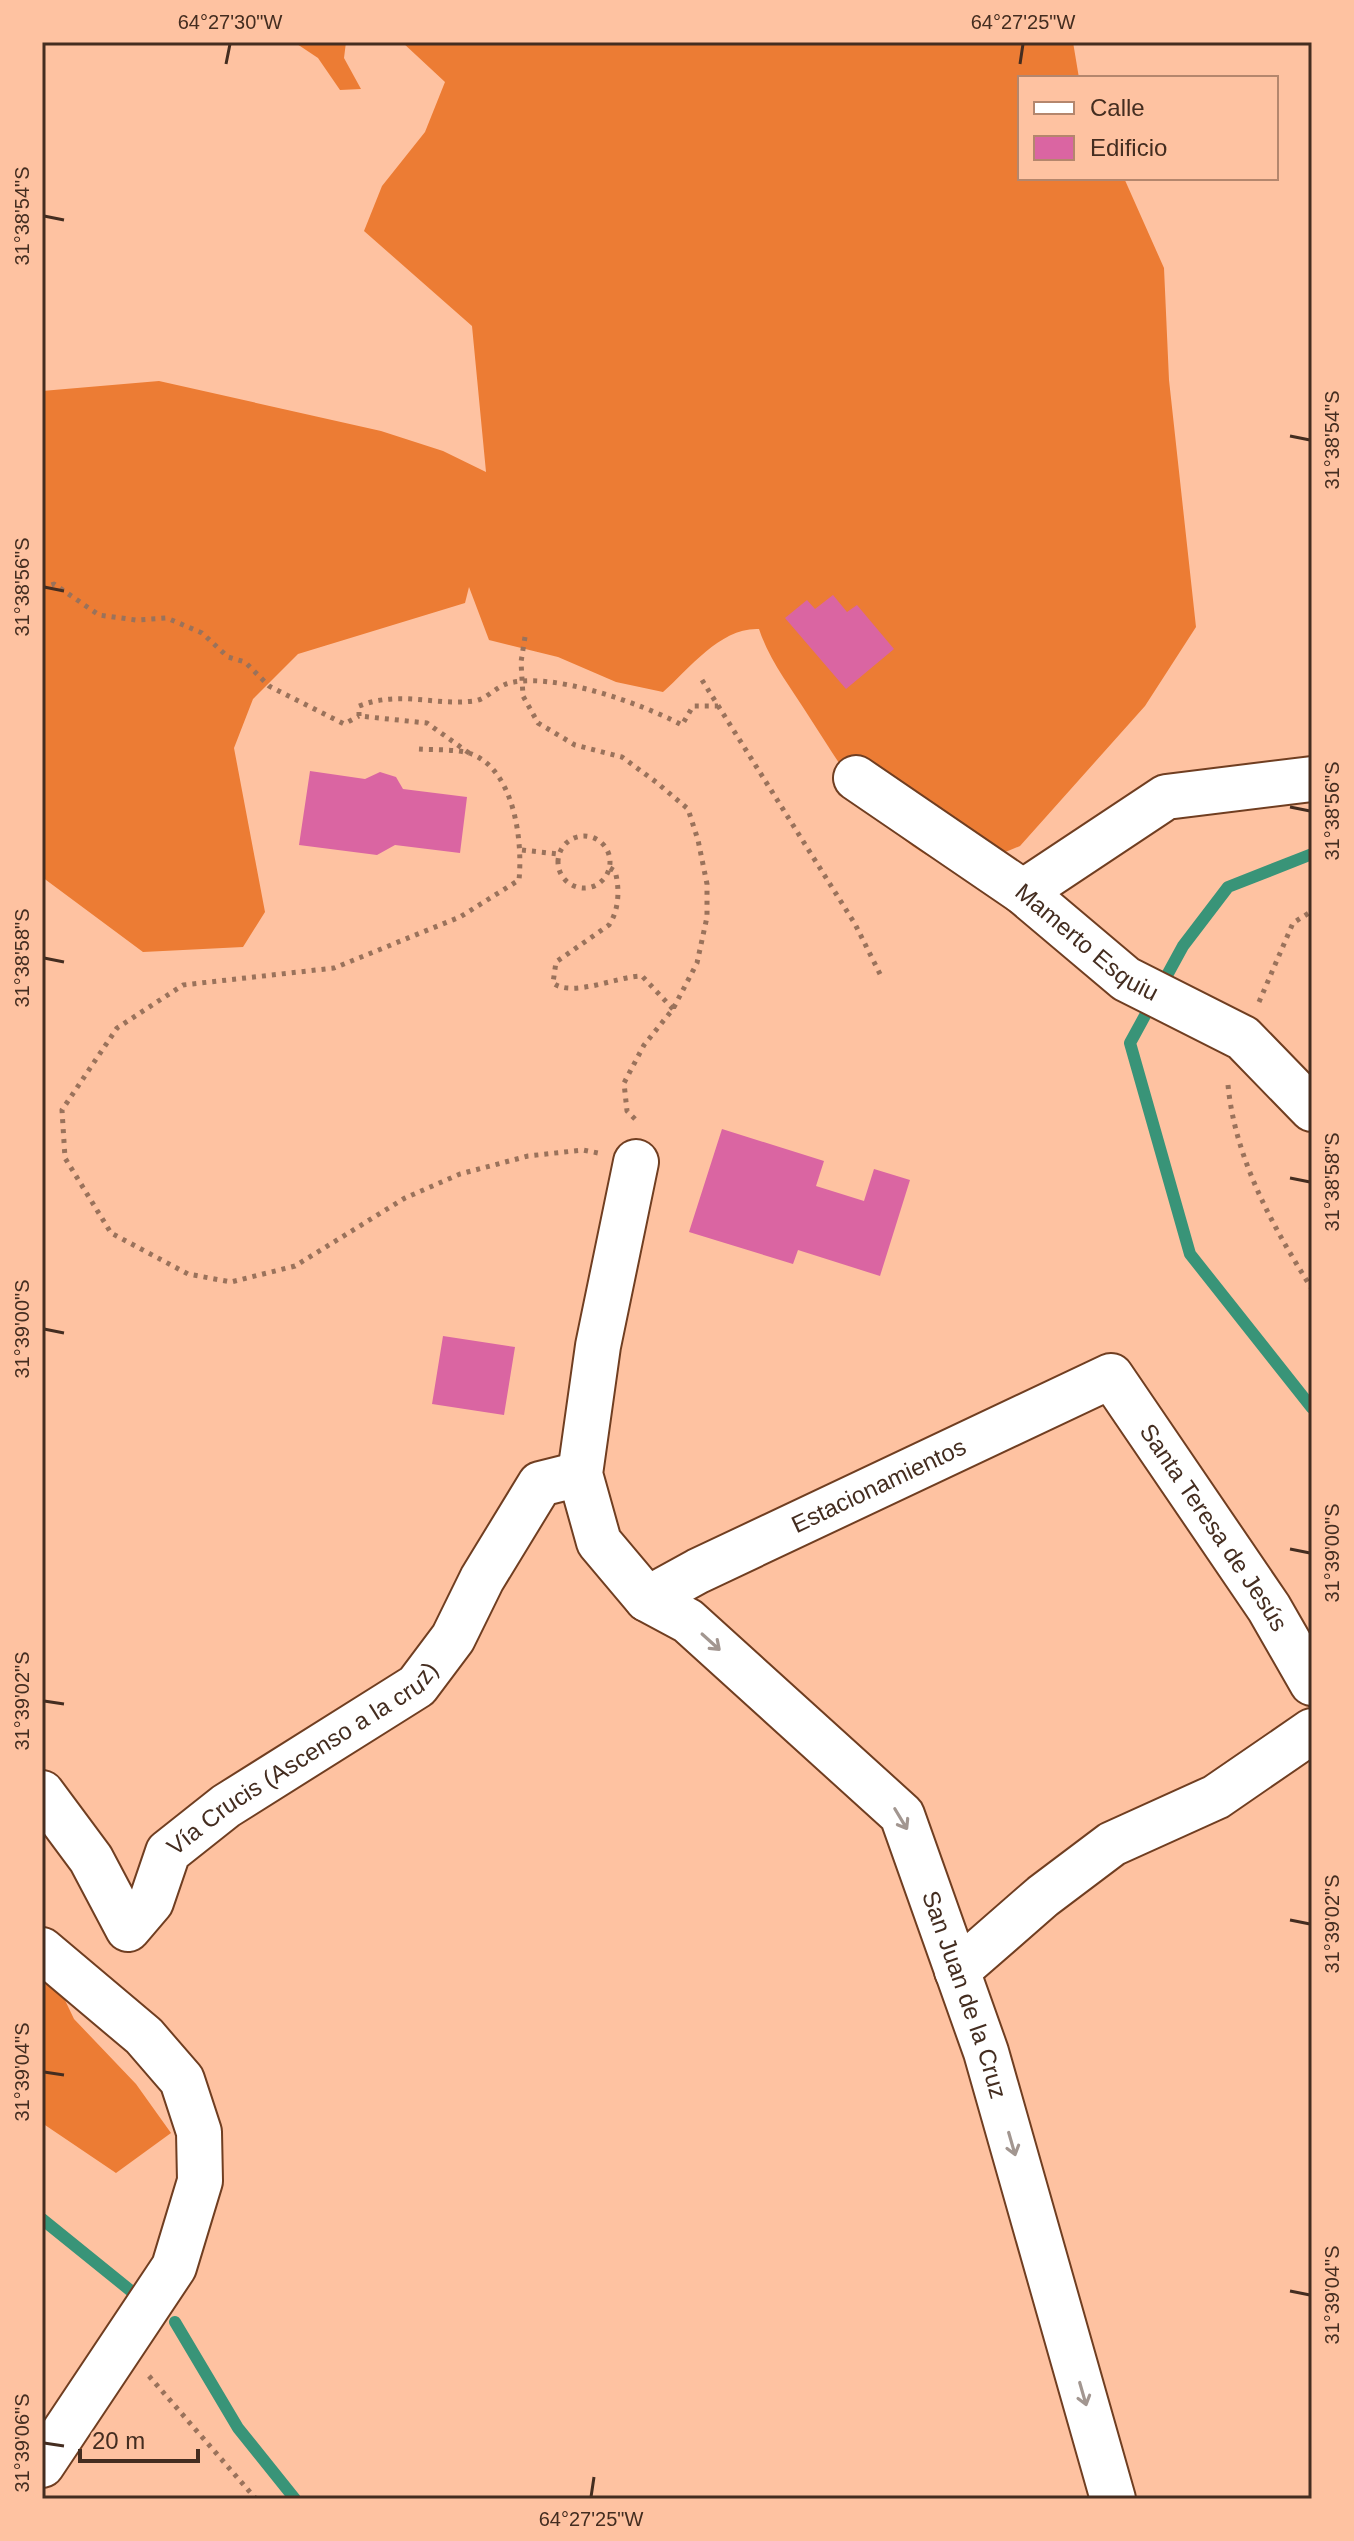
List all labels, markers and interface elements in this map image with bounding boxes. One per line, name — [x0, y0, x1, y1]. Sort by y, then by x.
text: 64°27'30"W — [178, 11, 282, 33]
text: 64°27'25"W — [971, 11, 1075, 33]
legend — [1018, 76, 1278, 180]
text: Calle — [1090, 94, 1145, 121]
text: Edificio — [1090, 134, 1167, 161]
text: 31°38'54"S — [11, 167, 33, 266]
text: 31°38'54"S — [1321, 391, 1343, 490]
text: 31°38'56"S — [11, 538, 33, 637]
text: 31°38'56"S — [1321, 762, 1343, 861]
street label: Mamerto Esquiu — [1010, 878, 1163, 1006]
text: 31°38'58"S — [11, 909, 33, 1008]
text: 31°38'58"S — [1321, 1133, 1343, 1232]
text: 31°39'00"S — [11, 1280, 33, 1379]
street label: Santa Teresa de Jesús — [1135, 1419, 1293, 1636]
street label: Estacionamientos — [787, 1433, 970, 1538]
text: 31°39'00"S — [1321, 1504, 1343, 1603]
one-way arrow — [701, 1633, 721, 1651]
text: 31°39'02"S — [11, 1652, 33, 1751]
street label: Vía Crucis (Ascenso a la cruz) — [162, 1657, 443, 1860]
one-way arrow — [893, 1807, 909, 1830]
text: 31°39'02"S — [1321, 1875, 1343, 1974]
street label: San Juan de la Cruz — [917, 1887, 1013, 2101]
text: 31°39'04"S — [11, 2023, 33, 2122]
one-way arrow — [1005, 2130, 1020, 2156]
text: 31°39'04"S — [1321, 2246, 1343, 2345]
one-way arrow — [1076, 2380, 1091, 2406]
text: 31°39'06"S — [11, 2394, 33, 2493]
scale bar — [80, 2413, 198, 2463]
text: 20 m — [92, 2427, 145, 2454]
text: 64°27'25"W — [539, 2508, 643, 2530]

